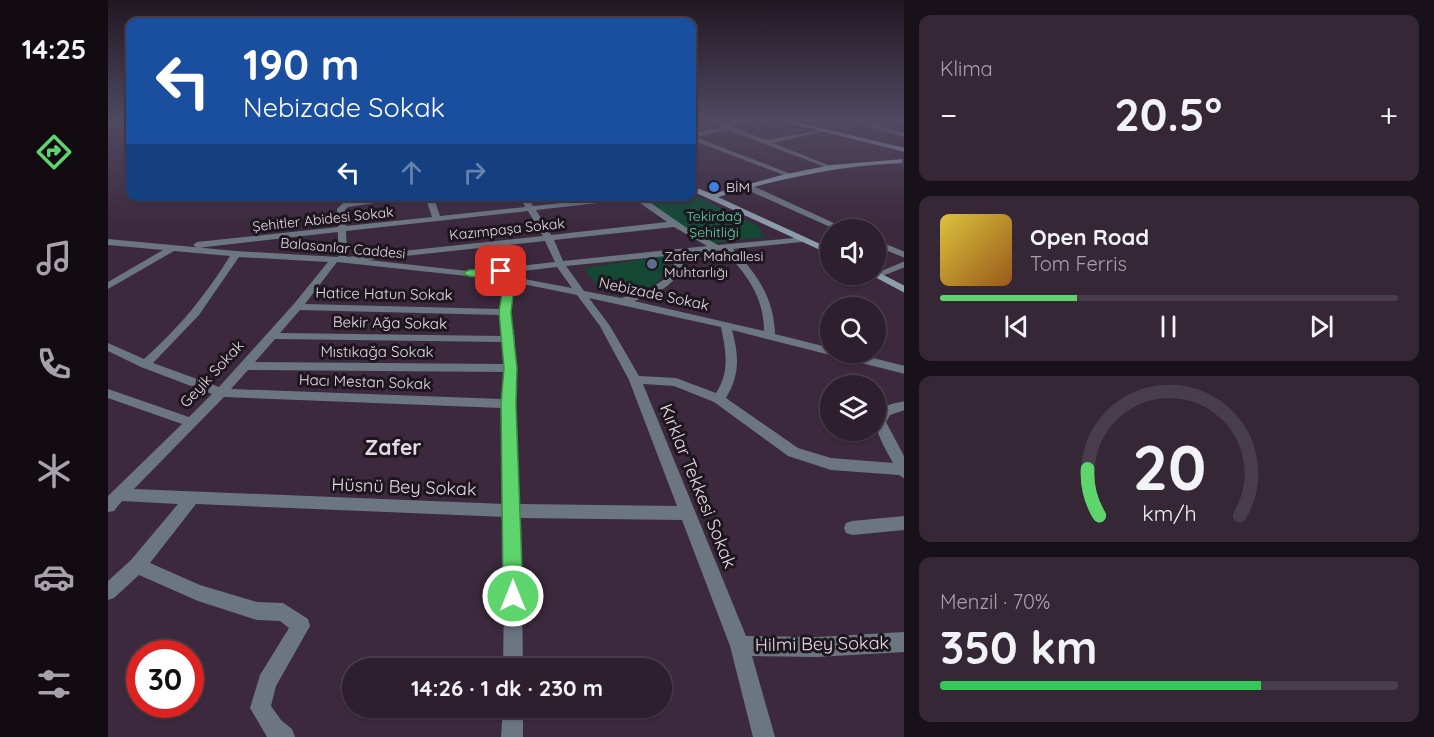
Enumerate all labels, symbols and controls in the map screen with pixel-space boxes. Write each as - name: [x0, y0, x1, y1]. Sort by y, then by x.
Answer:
- text: 14:25: [22, 32, 86, 66]
- text: 190 m: [243, 38, 359, 91]
- icon: left: [144, 42, 222, 120]
- text: Klima: [940, 56, 993, 81]
- text: 20.5°: [1114, 86, 1222, 142]
- text: Nebizade Sokak: [243, 90, 445, 124]
- text: −: [940, 94, 957, 135]
- text: +: [1379, 94, 1398, 135]
- icon: directions: [33, 131, 75, 173]
- icon: left: [332, 156, 365, 189]
- icon: ahead: [395, 156, 428, 189]
- icon: right: [458, 156, 491, 189]
- place label: BİM: [726, 178, 750, 196]
- marker: BİM: [707, 180, 721, 194]
- street label: Şehitler Abidesi Sokak: [252, 203, 394, 235]
- park label: Tekirdağ Şehitliği: [686, 207, 742, 241]
- street label: Kazımpaşa Sokak: [448, 214, 566, 244]
- map controls: [820, 219, 886, 441]
- button: sound: [820, 219, 886, 285]
- text: Open Road: [1030, 223, 1149, 251]
- street label: Balasanlar Caddesi: [280, 234, 406, 262]
- icon: music: [33, 237, 75, 279]
- pin: [475, 245, 526, 296]
- place label: Zafer Mahallesi Muhtarlığı: [664, 247, 763, 281]
- text: Tom Ferris: [1030, 251, 1127, 276]
- icon: arrive: [484, 254, 517, 287]
- marker: Zafer Mahallesi Muhtarlığı: [645, 257, 659, 271]
- street label: Nebizade Sokak: [597, 273, 711, 314]
- street label: Hatice Hatun Sokak: [315, 283, 453, 304]
- button: search: [820, 297, 886, 363]
- icon: previous: [1000, 310, 1033, 343]
- icon: pause: [1152, 310, 1185, 343]
- icon: next: [1305, 310, 1338, 343]
- street label: Bekir Ağa Sokak: [333, 312, 447, 333]
- street label: Geyik Sokak: [176, 336, 248, 411]
- street label: Mıstıkağa Sokak: [320, 342, 434, 361]
- icon: phone: [33, 343, 75, 385]
- street label: Hacı Mestan Sokak: [299, 370, 432, 393]
- button: layers: [820, 375, 886, 441]
- street label: Kırklar Tekkesi Sokak: [655, 400, 742, 571]
- text: 20: [1132, 428, 1206, 506]
- district label: Zafer: [365, 434, 421, 460]
- icon: climate: [33, 450, 75, 492]
- street label: Hüsnü Bey Sokak: [331, 472, 477, 501]
- text: km/h: [1142, 500, 1196, 526]
- icon: car: [33, 556, 75, 598]
- position arrow: [481, 564, 545, 628]
- text: Menzil · 70%: [940, 589, 1050, 614]
- text: 350 km: [940, 619, 1097, 675]
- street label: Hilmi Bey Sokak: [755, 631, 889, 656]
- speed limit sign: 30: [126, 640, 204, 718]
- icon: filters: [33, 663, 75, 705]
- text: 14:26 · 1 dk · 230 m: [411, 674, 603, 702]

